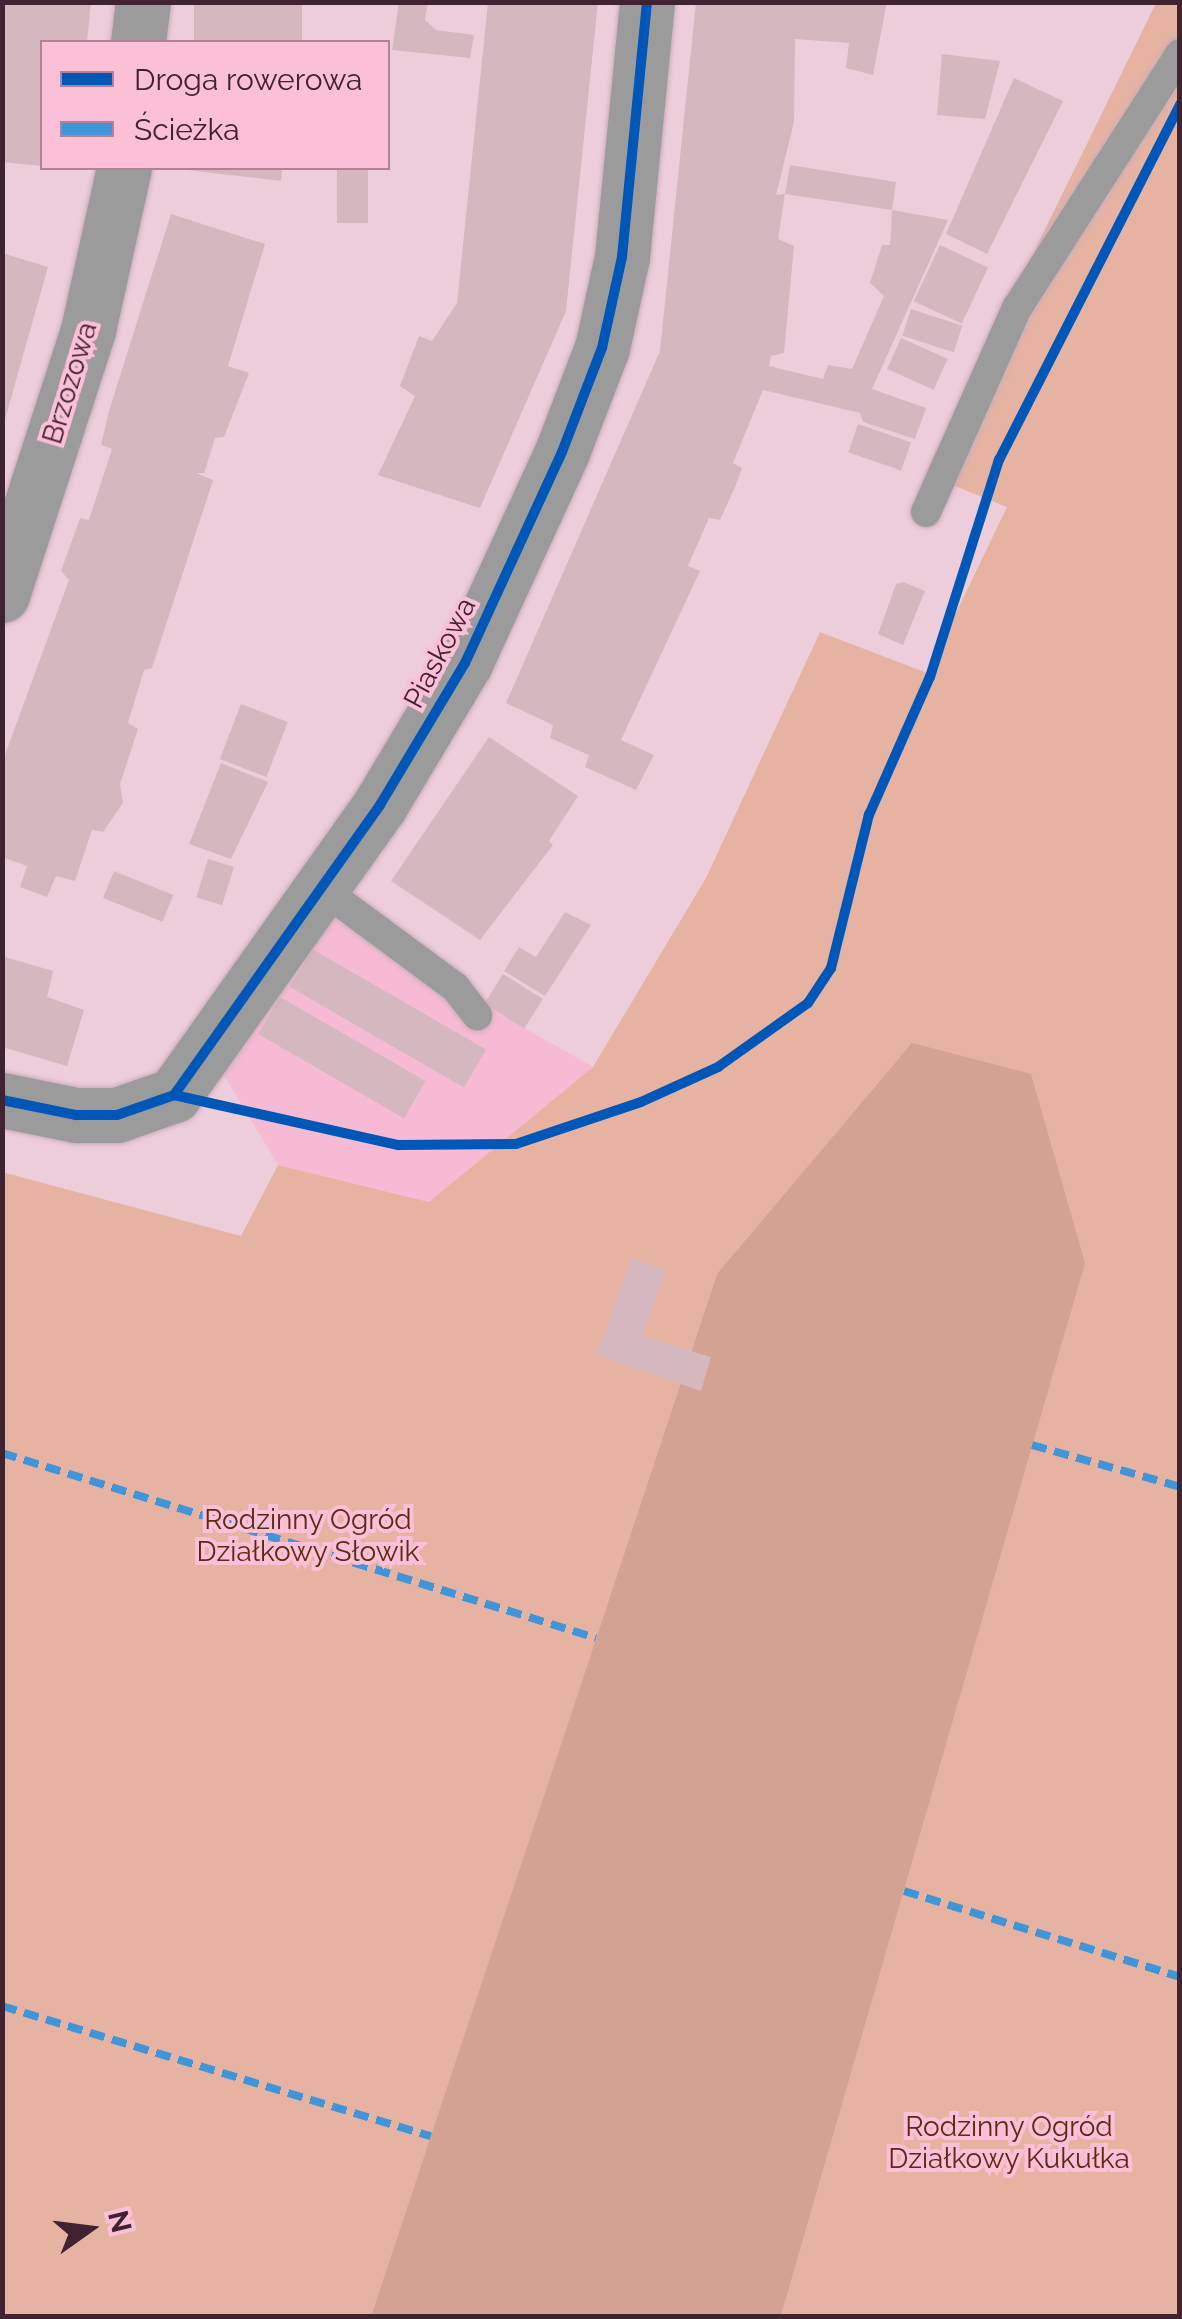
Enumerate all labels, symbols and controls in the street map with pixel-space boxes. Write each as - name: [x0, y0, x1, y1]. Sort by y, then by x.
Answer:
- legend: [40, 40, 390, 170]
- text: Droga rowerowa: [134, 62, 362, 97]
- text: Ścieżka: [134, 112, 240, 147]
- street label: Brzozowa: [36, 318, 104, 448]
- street label: Piaskowa: [397, 592, 483, 714]
- park label: Rodzinny Ogród Działkowy Słowik: [196, 1503, 420, 1569]
- park label: Rodzinny Ogród Działkowy Kukułka: [888, 2110, 1130, 2176]
- north arrow: [40, 2179, 140, 2279]
- text: N: [101, 2207, 138, 2236]

